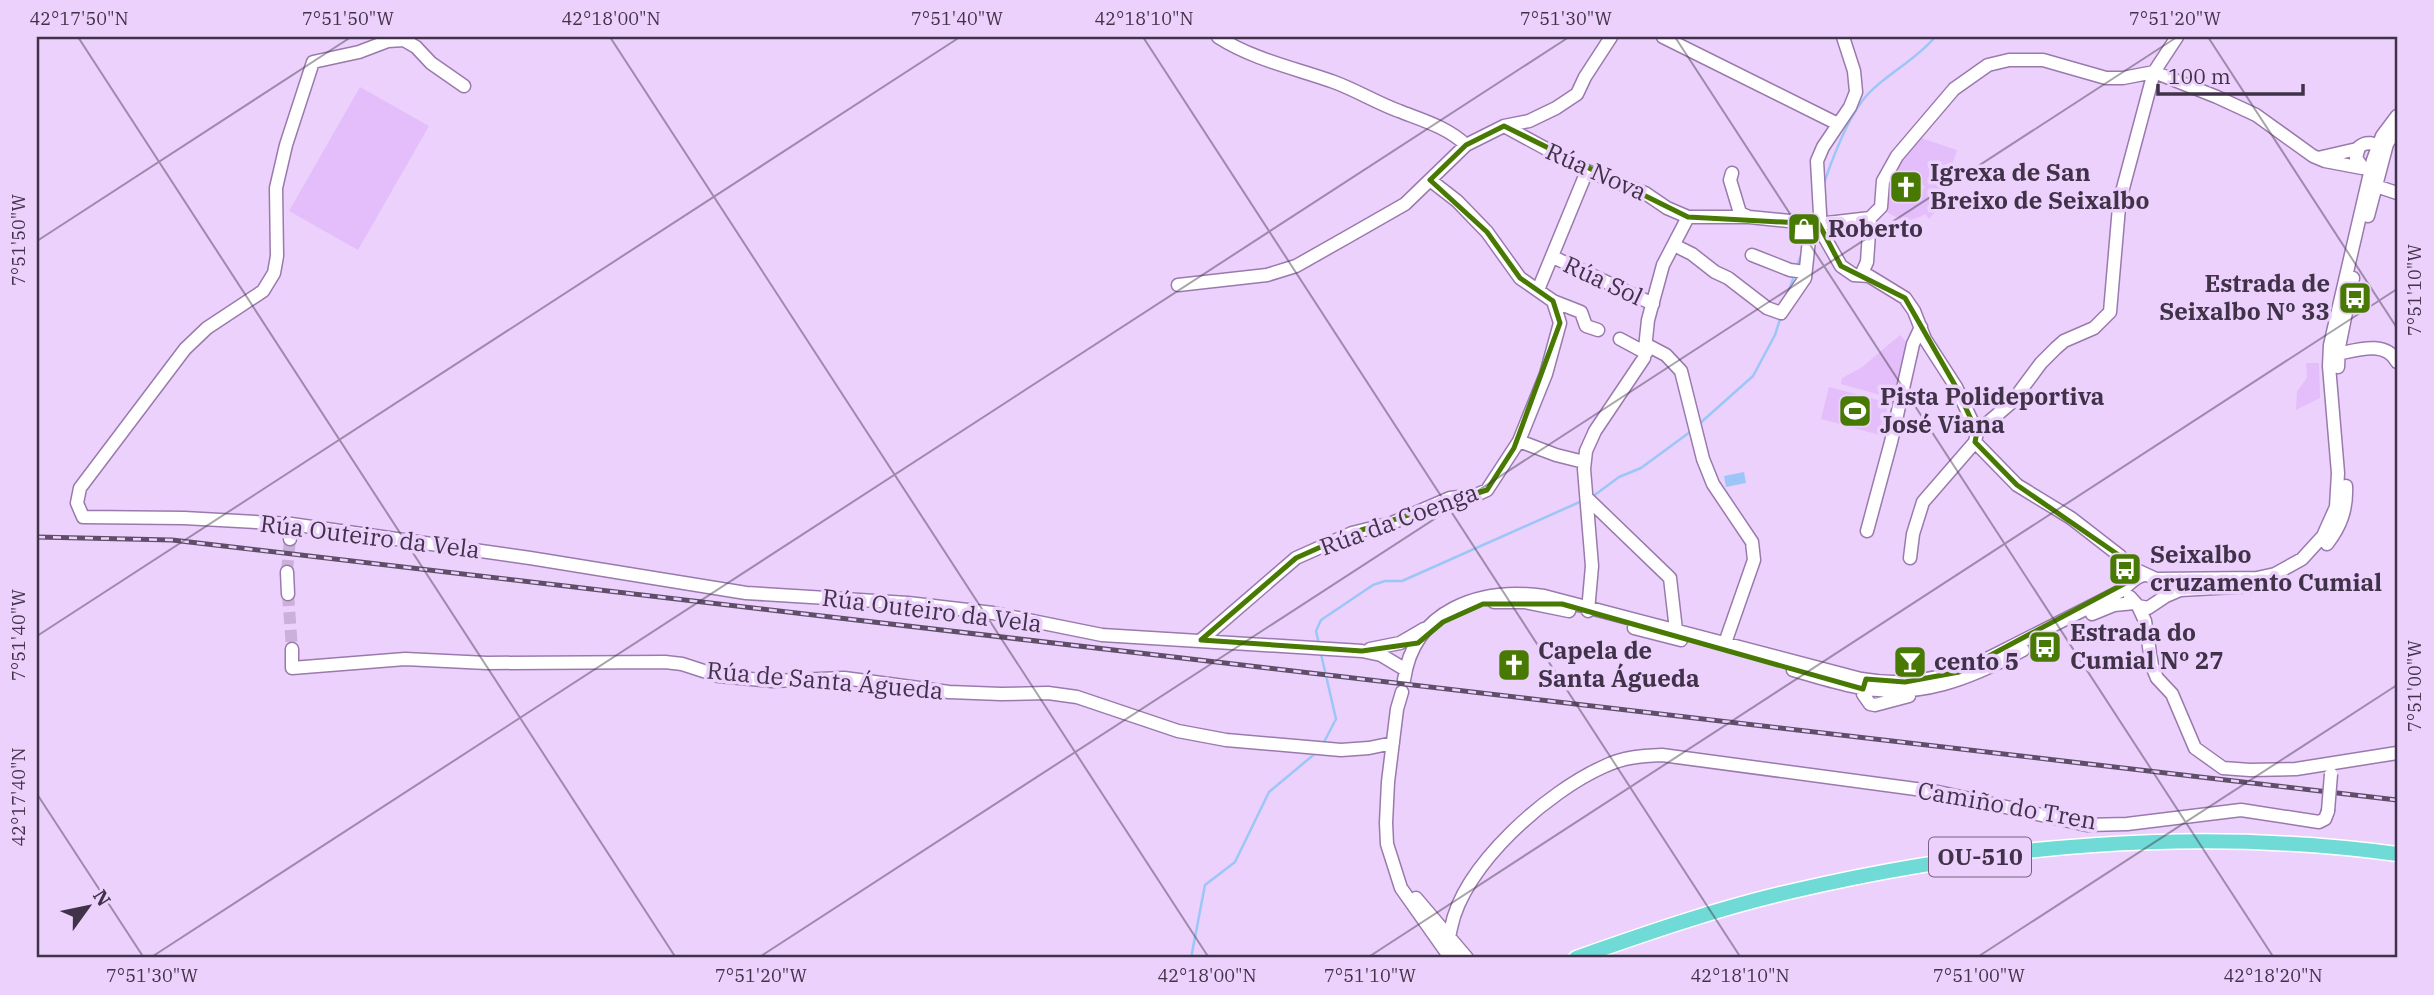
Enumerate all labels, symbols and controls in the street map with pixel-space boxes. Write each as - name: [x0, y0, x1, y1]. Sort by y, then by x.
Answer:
- text: 42°17'50"N: [30, 7, 129, 30]
- text: 7°51'50"W: [302, 7, 395, 30]
- text: 42°18'00"N: [562, 7, 661, 30]
- text: 7°51'40"W: [911, 7, 1004, 30]
- text: 42°18'10"N: [1095, 7, 1194, 30]
- text: 7°51'30"W: [1520, 7, 1613, 30]
- text: 7°51'20"W: [2129, 7, 2222, 30]
- scale bar: [2158, 52, 2303, 96]
- text: 100 m: [2168, 62, 2231, 90]
- street label: Rúa Nova: [1541, 135, 1652, 207]
- place label: Igrexa de San Breixo de Seixalbo: [1930, 156, 2149, 216]
- church icon: Igrexa de San Breixo de Seixalbo: [1887, 168, 1925, 206]
- text: 7°51'50"W: [7, 193, 30, 286]
- shop icon: Roberto: [1785, 210, 1823, 248]
- place label: Roberto: [1828, 212, 1923, 244]
- text: 7°51'10"W: [2403, 243, 2426, 336]
- street label: Rúa Sol: [1558, 248, 1648, 312]
- place label: Estrada de Seixalbo Nº 33: [2159, 267, 2330, 327]
- bus stop icon: Estrada de Seixalbo Nº 33: [2336, 279, 2374, 317]
- place label: Pista Polideportiva José Viana: [1880, 380, 2105, 440]
- sports icon: Pista Polideportiva José Viana: [1836, 392, 1874, 430]
- street label: Rúa da Coenga: [1315, 476, 1482, 563]
- street label: Rúa Outeiro da Vela: [258, 507, 482, 565]
- place label: Seixalbo cruzamento Cumial: [2150, 538, 2382, 598]
- bus stop icon: Seixalbo cruzamento Cumial: [2106, 550, 2144, 588]
- street label: Rúa Outeiro da Vela: [820, 581, 1044, 639]
- text: 7°51'40"W: [7, 588, 30, 681]
- place label: Estrada do Cumial Nº 27: [2070, 616, 2224, 676]
- bus stop icon: Estrada do Cumial Nº 27: [2026, 628, 2064, 666]
- place label: Capela de Santa Águeda: [1538, 634, 1700, 694]
- text: 7°51'00"W: [2403, 639, 2426, 732]
- bar icon: cento 5: [1891, 643, 1929, 681]
- place label: cento 5: [1934, 645, 2019, 677]
- church icon: Capela de Santa Águeda: [1495, 646, 1533, 684]
- street label: Rúa de Santa Águeda: [705, 654, 945, 706]
- text: 42°17'40"N: [7, 748, 30, 847]
- street label: Camiño do Tren: [1915, 774, 2099, 836]
- road number: OU-510: [1929, 838, 2031, 876]
- north arrow: [52, 872, 122, 942]
- text: N: [88, 885, 116, 911]
- text: 7°51'30"W: [106, 964, 199, 987]
- text: 7°51'20"W: [715, 964, 808, 987]
- text: 42°18'00"N: [1158, 964, 1257, 987]
- text: 7°51'10"W: [1324, 964, 1417, 987]
- text: 42°18'10"N: [1691, 964, 1790, 987]
- text: 7°51'00"W: [1933, 964, 2026, 987]
- text: 42°18'20"N: [2224, 964, 2323, 987]

